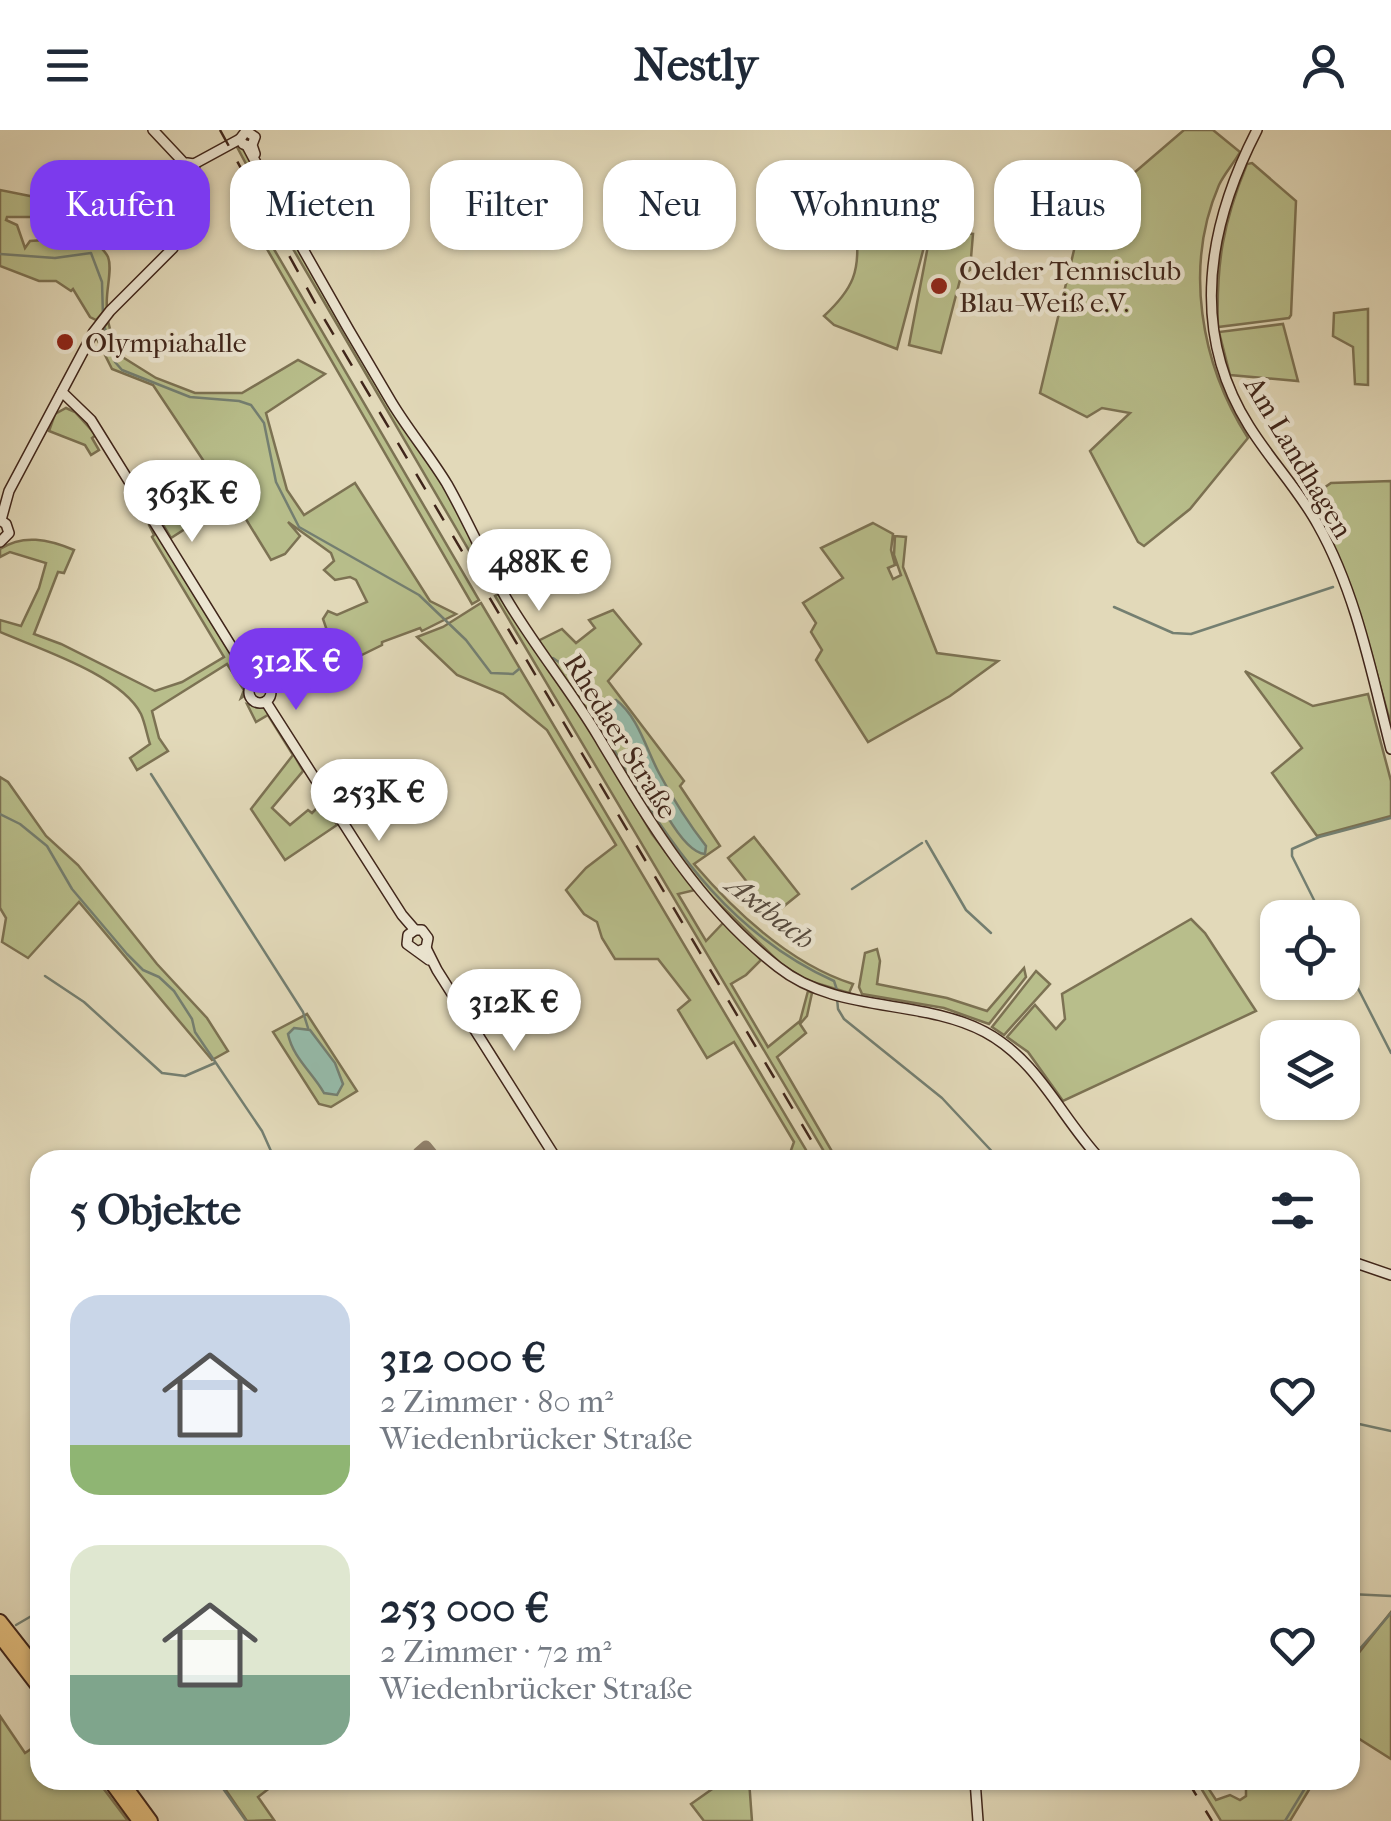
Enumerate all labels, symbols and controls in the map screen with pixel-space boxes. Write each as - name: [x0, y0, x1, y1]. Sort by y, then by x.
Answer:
- icon: menu: [40, 38, 95, 93]
- icon: person: [1296, 38, 1351, 93]
- text: Nestly: [634, 39, 757, 92]
- chip: Kaufen: [30, 160, 210, 250]
- chip: Mieten: [230, 160, 410, 250]
- chip: Filter: [430, 160, 583, 250]
- chip: Neu: [603, 160, 736, 250]
- chip: Wohnung: [756, 160, 974, 250]
- chip: Haus: [994, 160, 1141, 250]
- place label: Oelder Tennisclub Blau-Weiß e.V.: [959, 254, 1181, 319]
- marker: Oelder Tennisclub Blau-Weiß e.V.: [928, 275, 950, 297]
- place label: Olympiahalle: [85, 326, 247, 359]
- marker: Olympiahalle: [54, 331, 76, 353]
- street label: Am Landhagen: [1237, 370, 1360, 544]
- pin: 363K €: [111, 460, 273, 545]
- text: 363K €: [146, 474, 238, 511]
- pin: 488K €: [458, 529, 620, 614]
- text: 488K €: [489, 543, 589, 580]
- pin: 312K €: [215, 628, 377, 713]
- text: 312K €: [251, 642, 341, 679]
- street label: Rhedaer Straße: [557, 648, 685, 825]
- pin: 253K €: [298, 759, 460, 844]
- text: 253K €: [333, 773, 425, 810]
- water label: Axtbach: [717, 865, 821, 957]
- map controls: [1260, 900, 1360, 1120]
- button: locate: [1260, 900, 1360, 1000]
- pin: 312K €: [433, 969, 595, 1054]
- text: 312K €: [469, 983, 559, 1020]
- button: layers: [1260, 1020, 1360, 1120]
- icon: filters: [1265, 1183, 1320, 1238]
- text: 5 Objekte: [70, 1186, 241, 1235]
- text: 312 000 €: [380, 1334, 546, 1383]
- icon: home: [150, 1335, 270, 1455]
- icon: heart: [1265, 1368, 1320, 1423]
- text: 2 Zimmer · 80 m²: [380, 1383, 613, 1420]
- text: Wiedenbrücker Straße: [380, 1420, 692, 1457]
- text: 253 000 €: [380, 1584, 549, 1633]
- icon: home: [150, 1585, 270, 1705]
- icon: heart: [1265, 1618, 1320, 1673]
- text: 2 Zimmer · 72 m²: [380, 1633, 611, 1670]
- text: Wiedenbrücker Straße: [380, 1670, 692, 1707]

